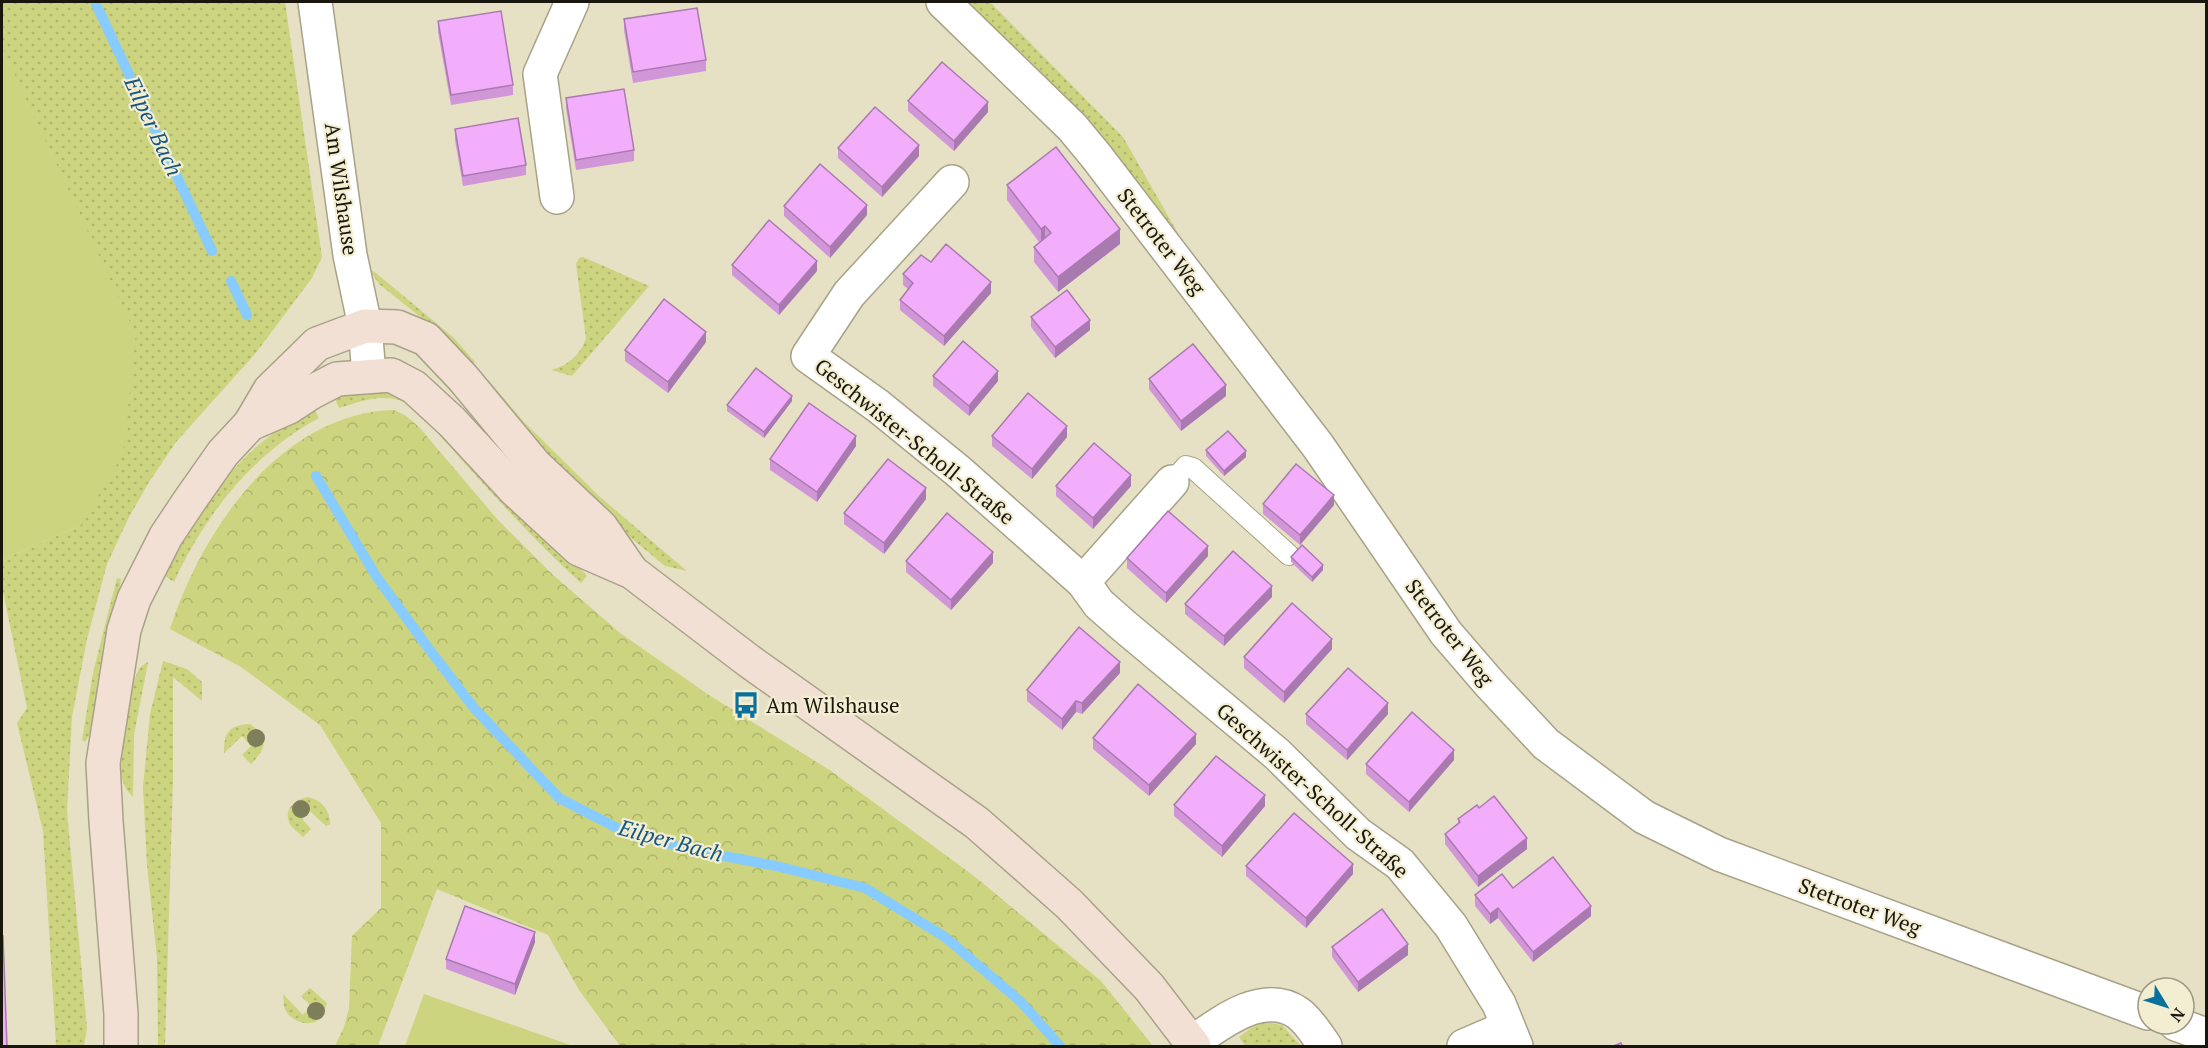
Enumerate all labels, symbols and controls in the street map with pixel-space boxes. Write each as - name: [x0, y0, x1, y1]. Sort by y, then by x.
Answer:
- water label: Eilper Bach: [118, 70, 190, 181]
- street label: Am Wilshause: [319, 121, 365, 257]
- street label: Stetroter Weg: [1111, 182, 1213, 301]
- street label: Geschwister-Scholl-Straße: [809, 352, 1021, 530]
- street label: Stetroter Weg: [1399, 573, 1501, 692]
- bus stop icon: Am Wilshause: [731, 690, 761, 720]
- place label: Am Wilshause: [766, 691, 900, 719]
- street label: Geschwister-Scholl-Straße: [1211, 696, 1415, 884]
- water label: Eilper Bach: [615, 812, 726, 868]
- street label: Stetroter Weg: [1795, 871, 1926, 941]
- north arrow: [2136, 976, 2196, 1036]
- text: N: [2165, 1004, 2190, 1027]

